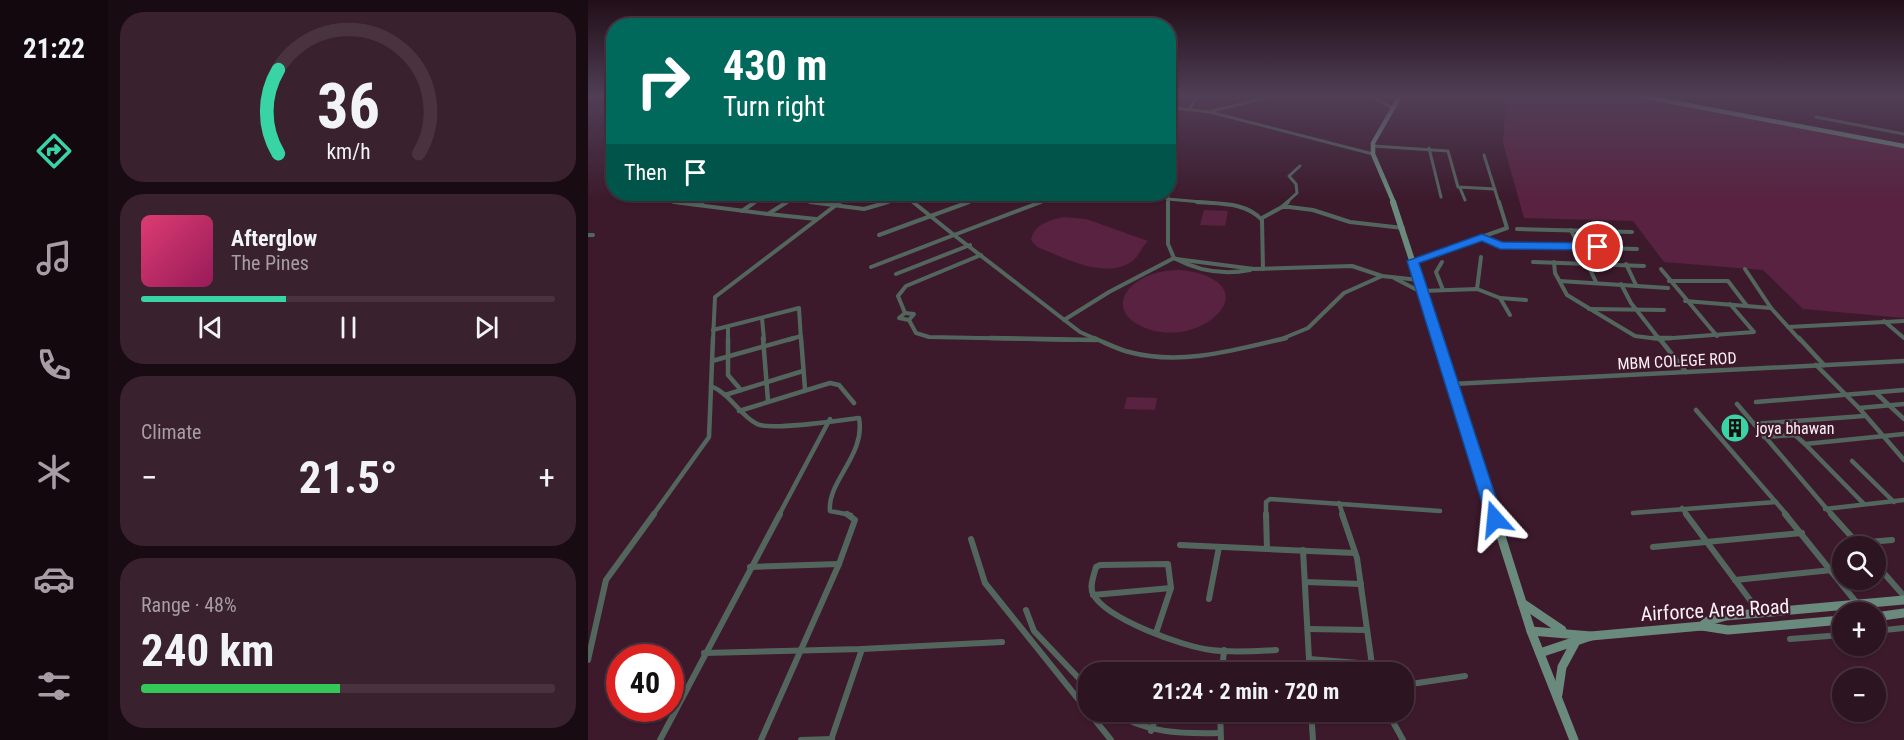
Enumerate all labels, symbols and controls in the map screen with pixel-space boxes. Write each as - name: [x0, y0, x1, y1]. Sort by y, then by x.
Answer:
- text: 21:22: [23, 33, 85, 65]
- text: 430 m: [723, 41, 828, 90]
- icon: right: [624, 42, 702, 120]
- text: 36: [316, 70, 380, 143]
- text: Turn right: [723, 91, 825, 123]
- icon: directions: [33, 130, 75, 172]
- text: km/h: [326, 139, 370, 164]
- icon: arrive: [679, 156, 712, 189]
- text: Then: [624, 160, 667, 185]
- pin: [1572, 221, 1623, 272]
- text: Afterglow: [231, 226, 317, 251]
- icon: arrive: [1581, 230, 1614, 263]
- icon: music: [33, 237, 75, 279]
- text: The Pines: [231, 251, 309, 275]
- icon: previous: [194, 311, 227, 344]
- icon: pause: [332, 311, 365, 344]
- icon: next: [470, 311, 503, 344]
- icon: phone: [33, 344, 75, 386]
- street label: MBM COLEGE ROD: [1617, 348, 1737, 374]
- building icon: joya bhawan: [1719, 412, 1751, 444]
- place label: joya bhawan: [1755, 419, 1834, 438]
- text: Climate: [141, 420, 201, 444]
- icon: climate: [33, 451, 75, 493]
- text: 21.5°: [299, 451, 397, 504]
- text: −: [141, 458, 158, 497]
- text: +: [539, 458, 555, 497]
- position arrow: [1463, 487, 1527, 551]
- map controls: [1832, 536, 1886, 722]
- button: search: [1832, 536, 1886, 590]
- icon: car: [33, 558, 75, 600]
- text: Range · 48%: [141, 593, 237, 617]
- street label: Airforce Area Road: [1640, 594, 1790, 626]
- button: +: [1832, 602, 1886, 656]
- text: 240 km: [141, 624, 274, 677]
- speed limit sign: 40: [606, 644, 684, 722]
- icon: filters: [33, 665, 75, 707]
- button: −: [1832, 668, 1886, 722]
- text: 21:24 · 2 min · 720 m: [1153, 679, 1339, 704]

